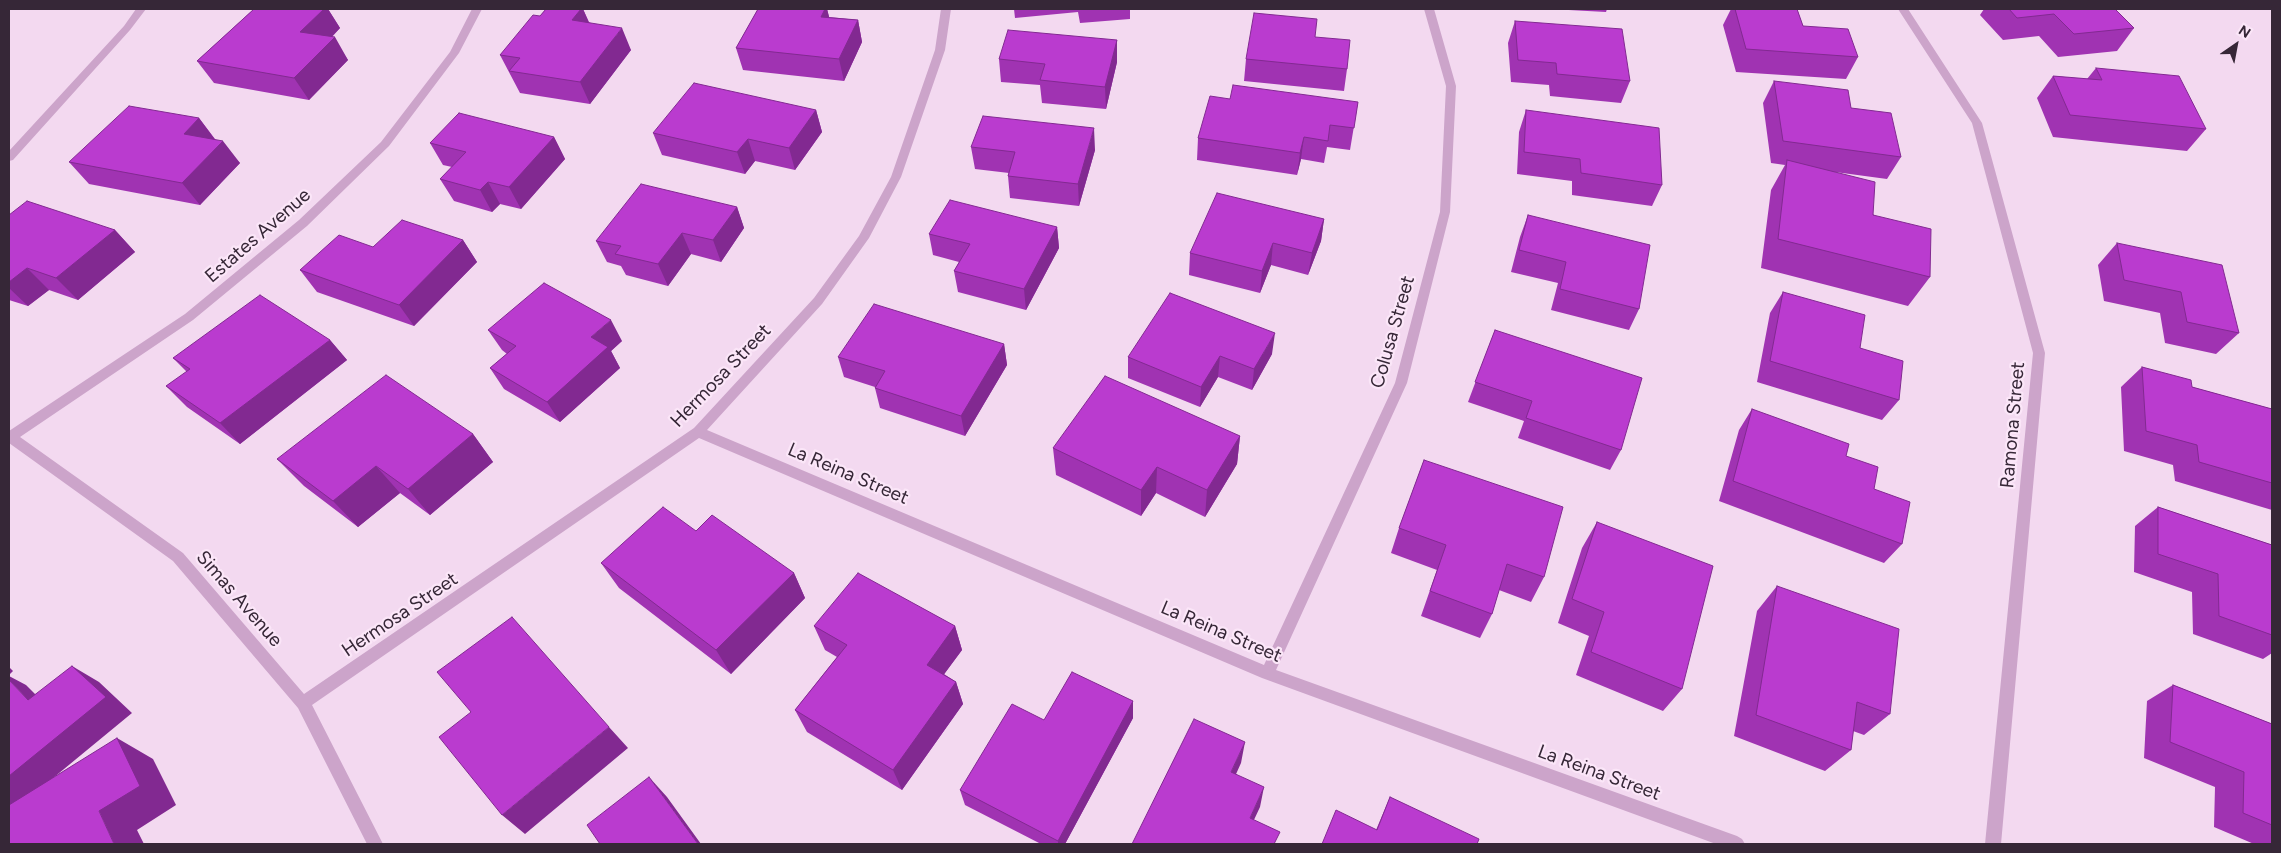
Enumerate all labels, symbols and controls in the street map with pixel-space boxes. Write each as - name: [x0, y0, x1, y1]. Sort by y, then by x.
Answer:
- north arrow: [2211, 20, 2261, 70]
- text: N: [2235, 22, 2254, 42]
- street label: Estates Avenue: [201, 184, 315, 288]
- street label: Colusa Street: [1366, 273, 1420, 391]
- street label: Hermosa Street: [666, 320, 776, 432]
- street label: Ramona Street: [1996, 361, 2030, 489]
- street label: La Reina Street: [784, 438, 912, 510]
- street label: Simas Avenue: [191, 546, 287, 652]
- street label: Hermosa Street: [338, 568, 462, 662]
- street label: La Reina Street: [1157, 596, 1285, 668]
- street label: La Reina Street: [1534, 740, 1664, 806]

